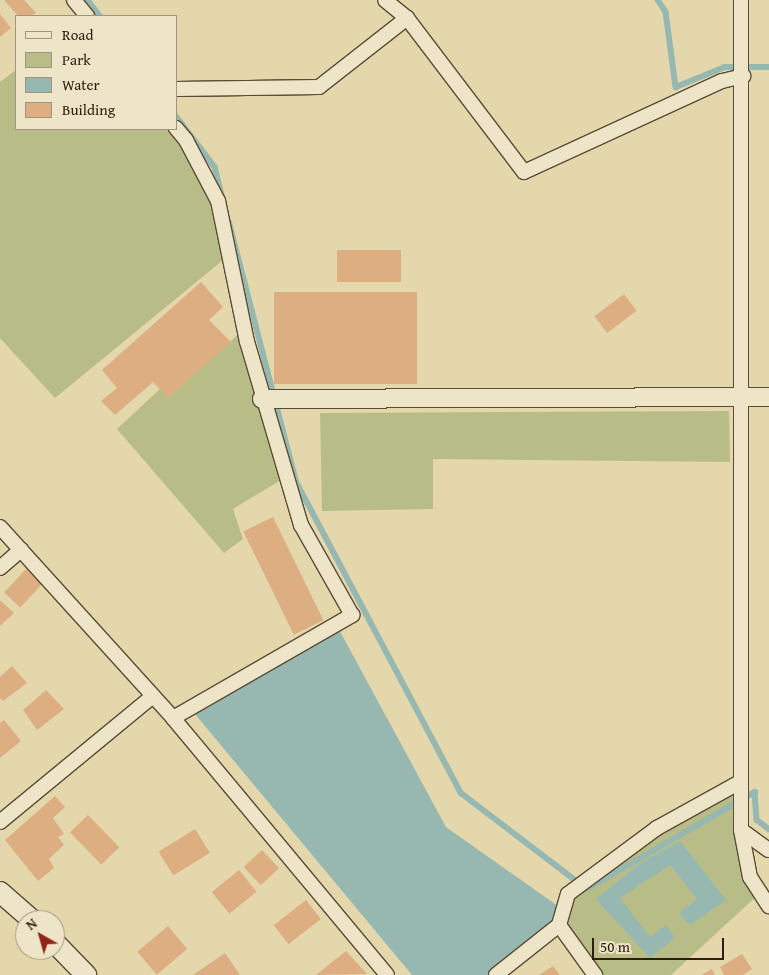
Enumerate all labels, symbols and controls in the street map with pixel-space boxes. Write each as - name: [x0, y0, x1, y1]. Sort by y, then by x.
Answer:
- legend: [15, 15, 178, 130]
- text: Road: [62, 24, 93, 45]
- text: Park: [62, 49, 91, 70]
- text: Water: [62, 74, 100, 95]
- text: Building: [62, 99, 115, 120]
- north arrow: [15, 910, 65, 960]
- text: N: [22, 913, 41, 935]
- scale bar: [594, 928, 726, 960]
- text: 50 m: [600, 936, 630, 957]

